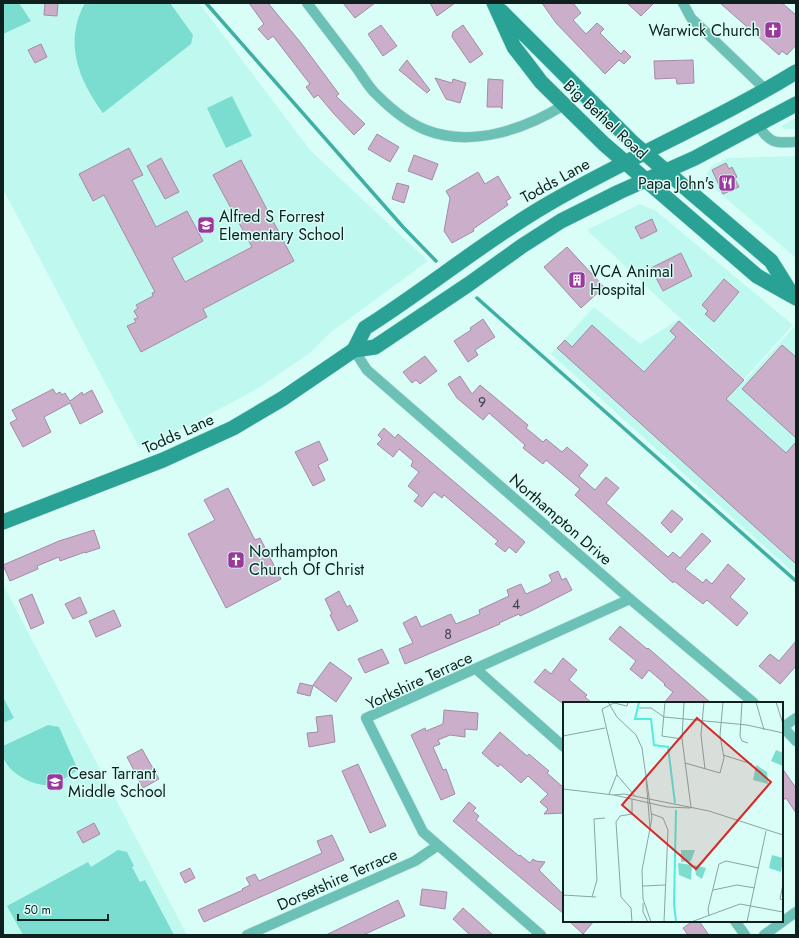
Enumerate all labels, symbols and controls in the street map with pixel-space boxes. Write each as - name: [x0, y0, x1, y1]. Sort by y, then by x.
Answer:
- place label: Warwick Church: [649, 19, 760, 42]
- church icon: Warwick Church: [763, 20, 783, 40]
- street label: Big Bethel Road: [558, 74, 653, 164]
- street label: Todds Lane: [517, 152, 594, 209]
- place label: Papa John's: [638, 172, 714, 195]
- restaurant icon: Papa John's: [717, 173, 737, 193]
- place label: Alfred S Forrest Elementary School: [219, 205, 344, 246]
- school or university icon: Alfred S Forrest Elementary School: [196, 215, 216, 235]
- place label: VCA Animal Hospital: [590, 260, 673, 301]
- building icon: VCA Animal Hospital: [567, 270, 587, 290]
- house number: 9: [478, 392, 486, 412]
- street label: Todds Lane: [139, 408, 217, 459]
- street label: Northampton Drive: [504, 468, 617, 571]
- place label: Northampton Church Of Christ: [249, 540, 364, 581]
- church icon: Northampton Church Of Christ: [226, 550, 246, 570]
- house number: 4: [512, 594, 520, 614]
- house number: 8: [444, 624, 452, 644]
- street label: Yorkshire Terrace: [362, 646, 476, 715]
- inset map: [563, 702, 783, 922]
- place label: Cesar Tarrant Middle School: [68, 762, 166, 803]
- school or university icon: Cesar Tarrant Middle School: [45, 772, 65, 792]
- street label: Dorsetshire Terrace: [273, 843, 401, 916]
- scale bar: [18, 896, 108, 922]
- text: 50 m: [24, 901, 51, 919]

